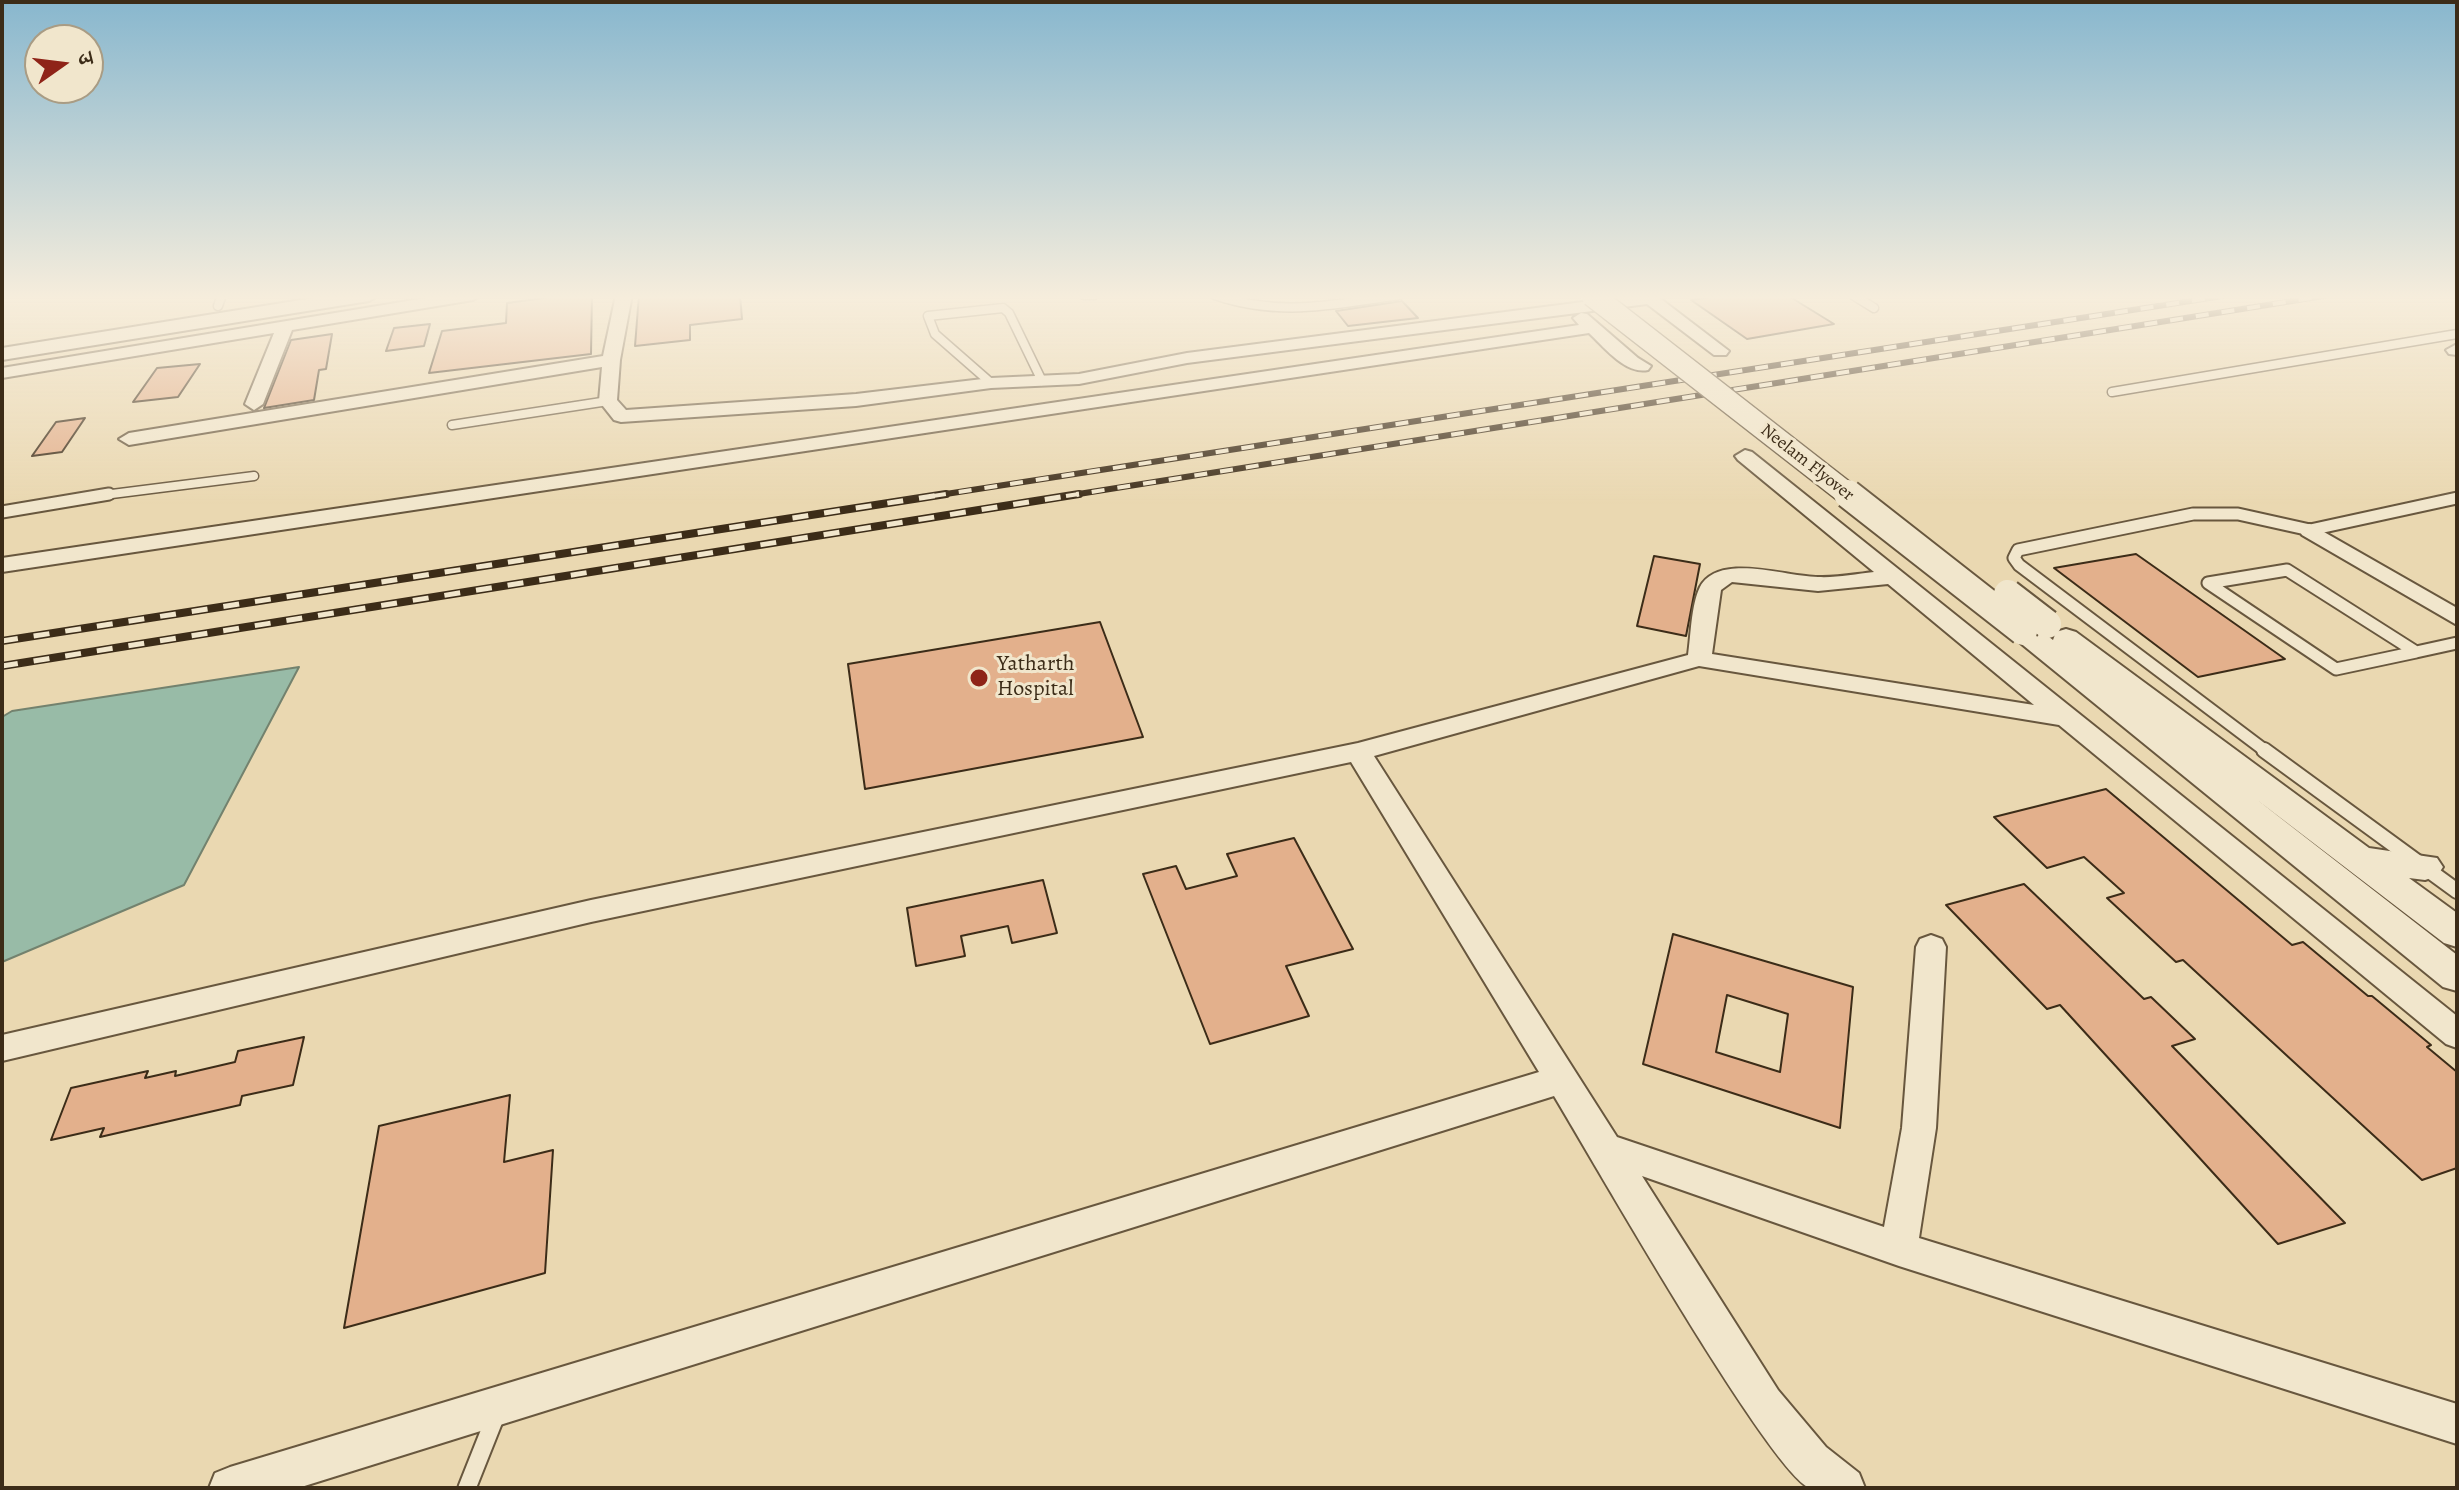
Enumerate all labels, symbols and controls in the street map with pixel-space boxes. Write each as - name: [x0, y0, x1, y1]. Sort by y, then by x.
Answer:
- north arrow: [24, 24, 104, 104]
- text: उ: [69, 50, 101, 68]
- street label: Neelam Flyover: [1756, 420, 1858, 506]
- place label: Yatharth Hospital: [997, 652, 1074, 704]
- marker: Yatharth Hospital: [968, 667, 990, 689]

